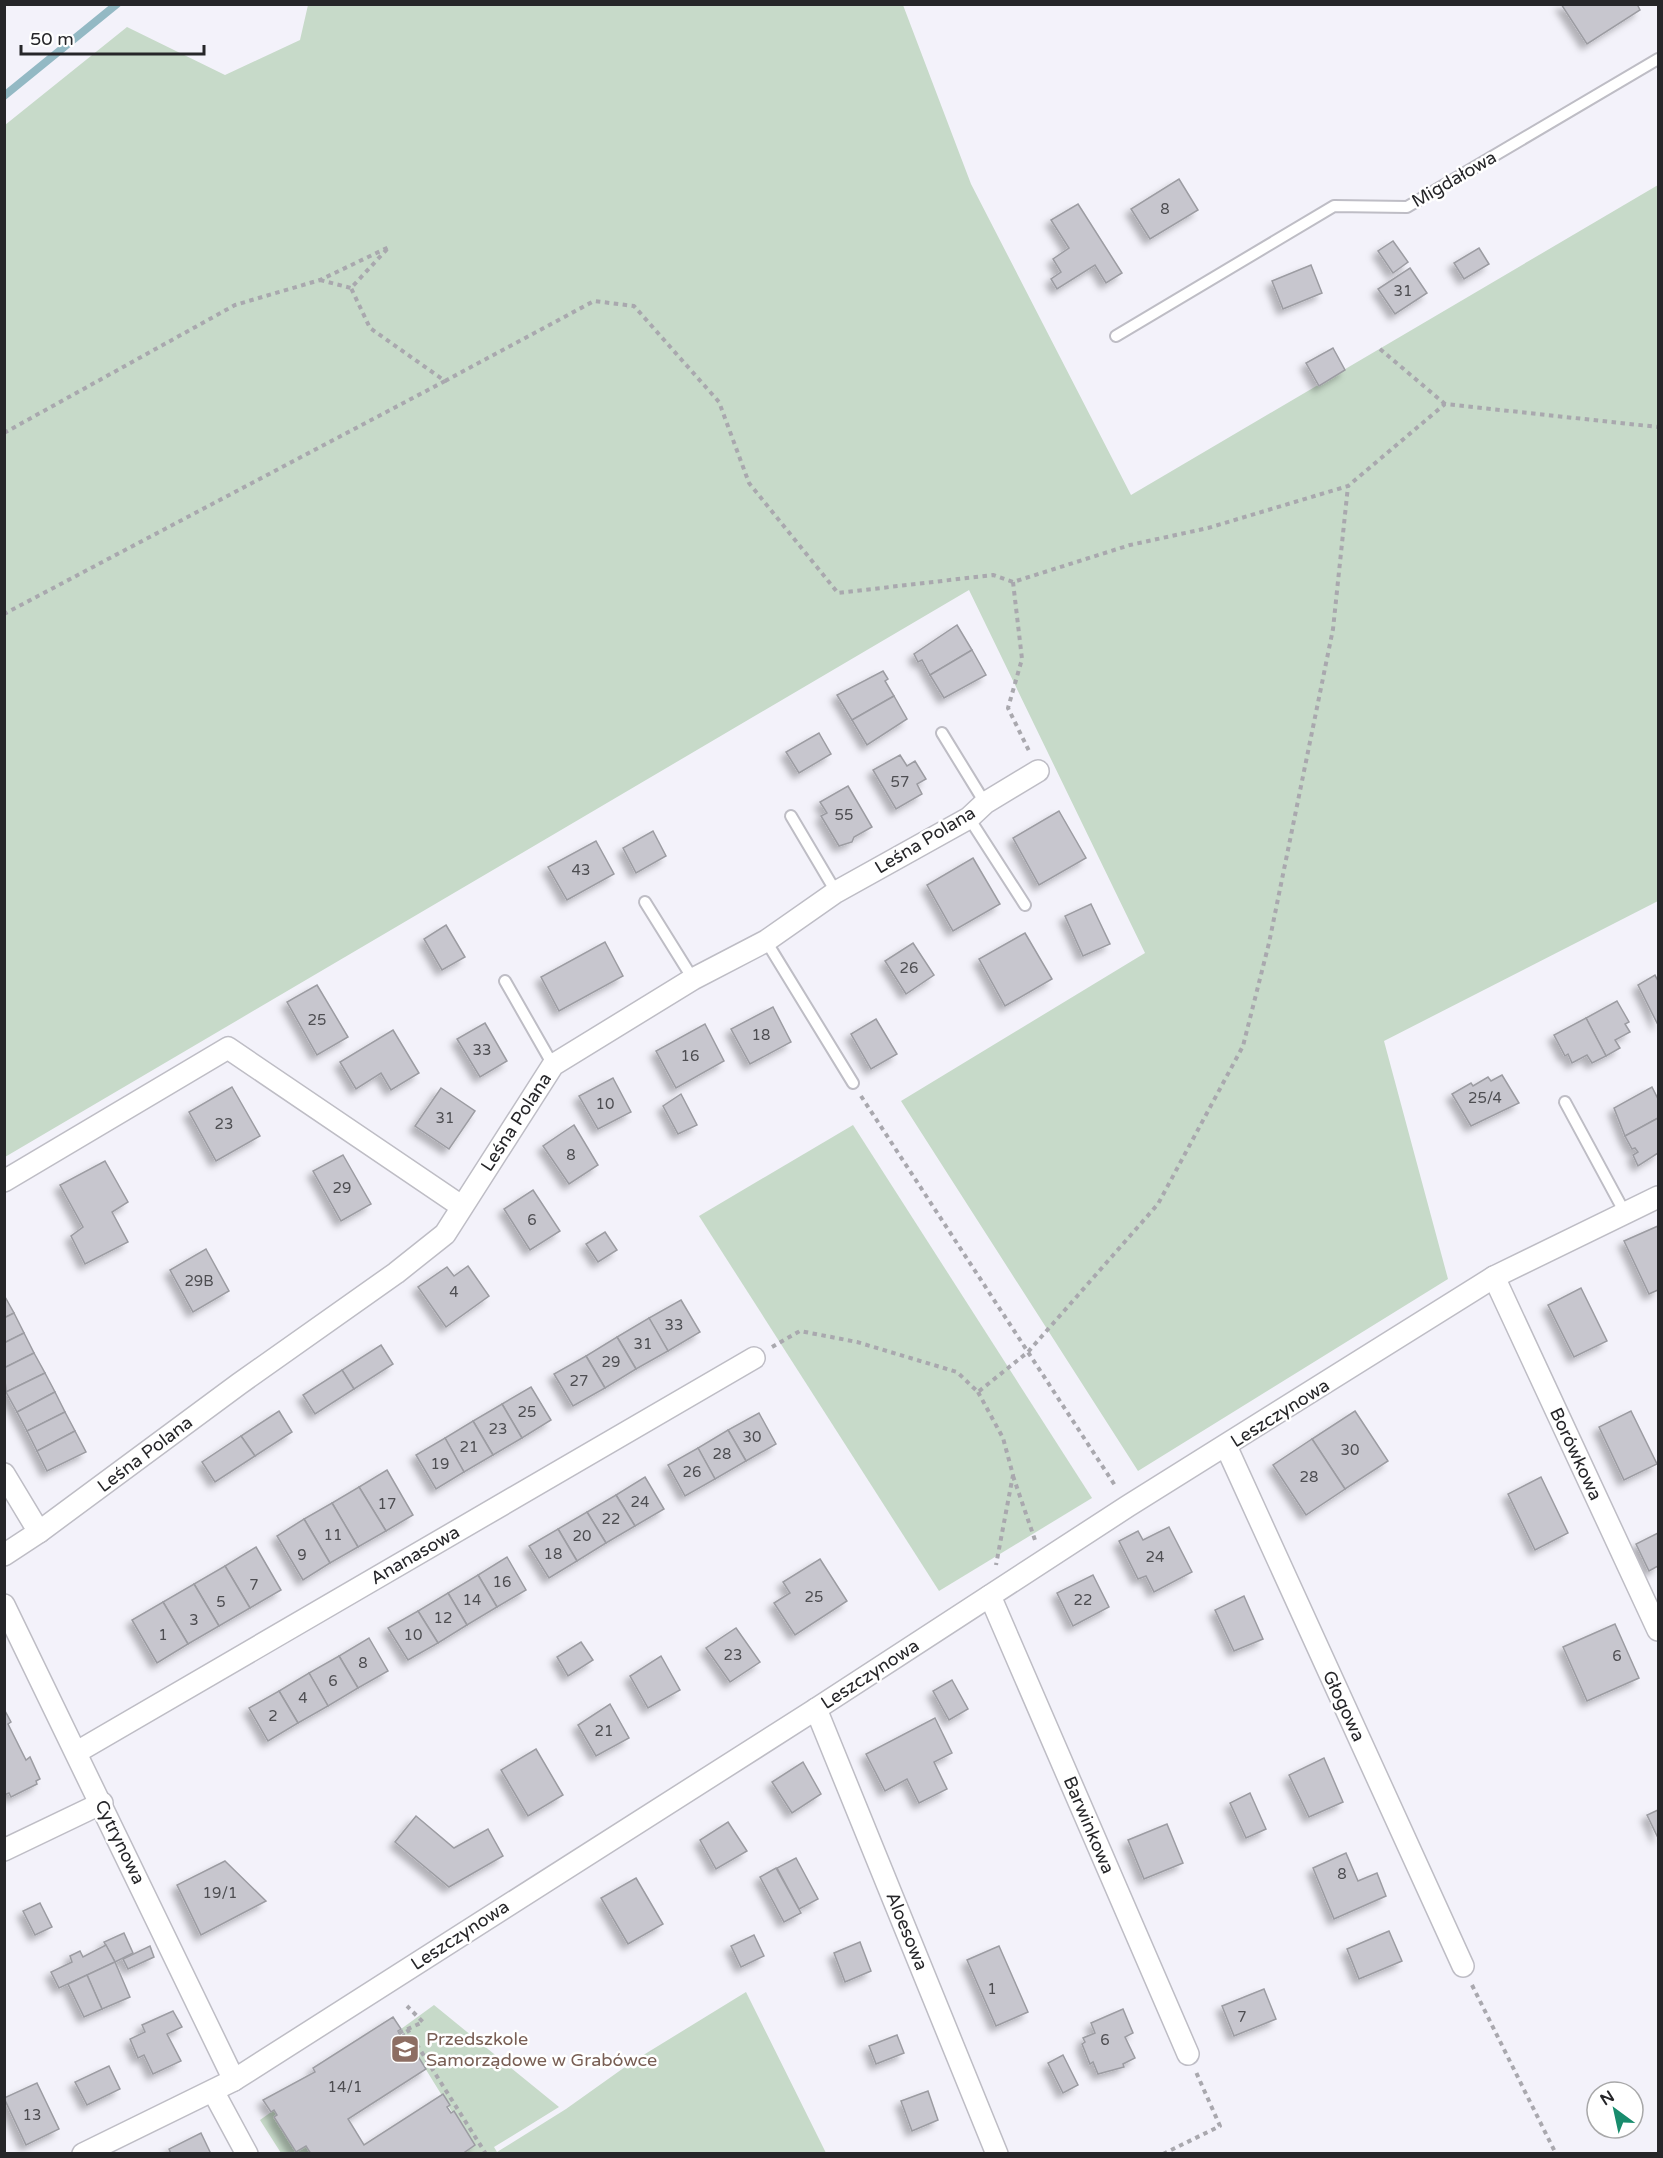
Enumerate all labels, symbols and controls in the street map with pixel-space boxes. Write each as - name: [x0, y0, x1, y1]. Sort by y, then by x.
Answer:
- scale bar: [21, 18, 204, 56]
- text: 50 m: [30, 28, 74, 50]
- street label: Migdałowa: [1408, 146, 1500, 212]
- house number: 8: [1160, 200, 1170, 218]
- house number: 31: [1394, 282, 1412, 300]
- house number: 57: [891, 773, 909, 791]
- street label: Leśna Polana: [871, 801, 979, 879]
- house number: 55: [835, 806, 853, 824]
- house number: 43: [572, 861, 590, 879]
- house number: 26: [900, 959, 918, 977]
- house number: 25: [308, 1011, 326, 1029]
- house number: 18: [752, 1026, 770, 1044]
- house number: 33: [473, 1041, 491, 1059]
- house number: 16: [681, 1047, 699, 1065]
- street label: Leśna Polana: [476, 1068, 556, 1176]
- house number: 25/4: [1468, 1089, 1502, 1107]
- house number: 10: [596, 1095, 614, 1113]
- house number: 31: [436, 1109, 454, 1127]
- house number: 23: [215, 1115, 233, 1133]
- house number: 8: [566, 1146, 576, 1164]
- house number: 29: [333, 1179, 351, 1197]
- house number: 6: [527, 1211, 537, 1229]
- house number: 29B: [184, 1272, 214, 1290]
- house number: 4: [449, 1283, 459, 1301]
- house number: 33: [665, 1316, 683, 1334]
- house number: 31: [634, 1335, 652, 1353]
- house number: 29: [602, 1353, 620, 1371]
- house number: 27: [570, 1372, 588, 1390]
- street label: Leszczynowa: [1226, 1374, 1334, 1452]
- house number: 25: [518, 1403, 536, 1421]
- street label: Borówkowa: [1545, 1404, 1607, 1504]
- street label: Leśna Polana: [93, 1411, 197, 1497]
- house number: 23: [489, 1420, 507, 1438]
- house number: 30: [743, 1428, 761, 1446]
- house number: 21: [460, 1438, 478, 1456]
- house number: 30: [1341, 1441, 1359, 1459]
- house number: 28: [713, 1445, 731, 1463]
- house number: 19: [431, 1455, 449, 1473]
- house number: 26: [683, 1463, 701, 1481]
- house number: 28: [1300, 1468, 1318, 1486]
- house number: 24: [631, 1493, 649, 1511]
- house number: 17: [378, 1495, 396, 1513]
- house number: 22: [602, 1510, 620, 1528]
- street label: Ananasowa: [367, 1521, 463, 1589]
- house number: 11: [324, 1526, 342, 1544]
- house number: 20: [573, 1527, 591, 1545]
- house number: 18: [544, 1545, 562, 1563]
- house number: 9: [297, 1546, 307, 1564]
- house number: 24: [1146, 1548, 1164, 1566]
- house number: 16: [493, 1573, 511, 1591]
- house number: 7: [249, 1576, 259, 1594]
- house number: 25: [805, 1588, 823, 1606]
- house number: 14: [463, 1591, 481, 1609]
- house number: 22: [1074, 1591, 1092, 1609]
- house number: 5: [216, 1593, 226, 1611]
- house number: 12: [434, 1609, 452, 1627]
- house number: 3: [189, 1611, 199, 1629]
- house number: 1: [158, 1626, 168, 1644]
- house number: 10: [404, 1626, 422, 1644]
- street label: Leszczynowa: [817, 1634, 923, 1714]
- house number: 23: [724, 1646, 742, 1664]
- house number: 6: [1612, 1647, 1622, 1665]
- house number: 8: [358, 1654, 368, 1672]
- street label: Głogowa: [1318, 1667, 1370, 1745]
- house number: 6: [328, 1672, 338, 1690]
- house number: 4: [298, 1689, 308, 1707]
- house number: 2: [268, 1707, 278, 1725]
- house number: 21: [595, 1722, 613, 1740]
- street label: Barwinkowa: [1059, 1773, 1119, 1877]
- street label: Cytrynowa: [90, 1796, 150, 1888]
- house number: 8: [1337, 1865, 1347, 1883]
- house number: 19/1: [203, 1884, 237, 1902]
- street label: Aloesowa: [881, 1889, 933, 1973]
- street label: Leszczynowa: [407, 1895, 513, 1975]
- house number: 1: [987, 1980, 997, 1998]
- house number: 7: [1237, 2008, 1247, 2026]
- place label: Przedszkole Samorządowe w Grabówce: [426, 2028, 657, 2071]
- house number: 6: [1100, 2031, 1110, 2049]
- school or university icon: Przedszkole Samorządowe w Grabówce: [389, 2033, 421, 2065]
- house number: 14/1: [328, 2078, 362, 2096]
- north arrow: [1585, 2080, 1645, 2140]
- text: N: [1597, 2086, 1618, 2110]
- house number: 13: [23, 2106, 41, 2124]

